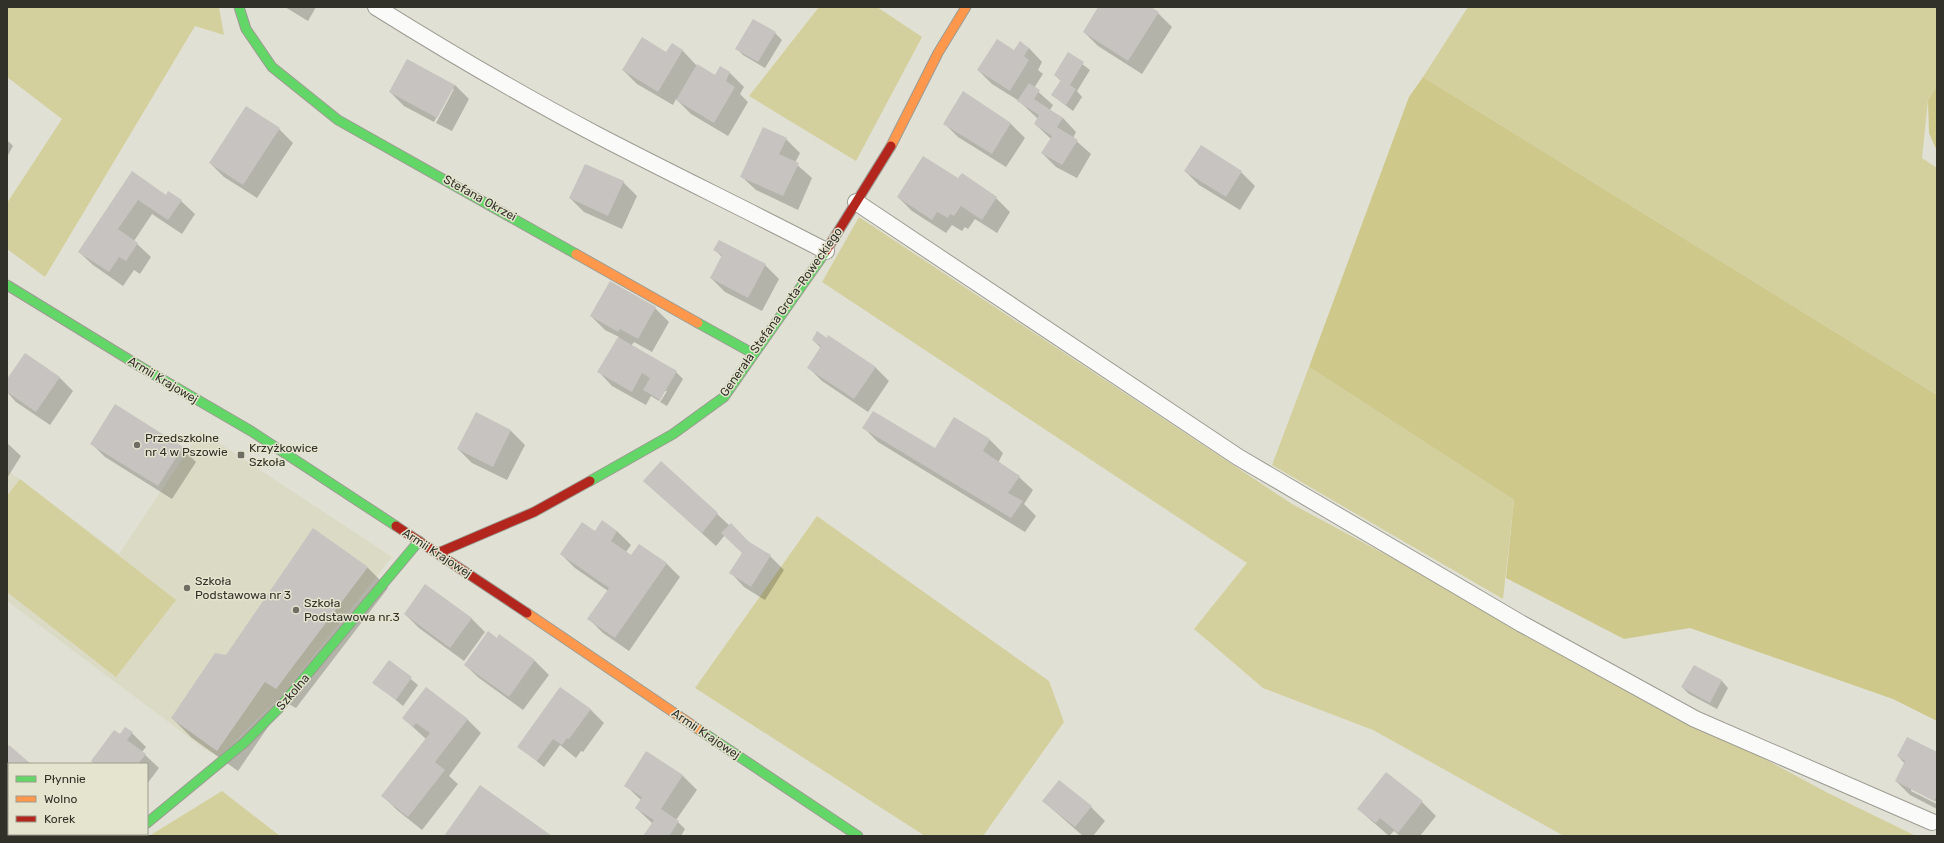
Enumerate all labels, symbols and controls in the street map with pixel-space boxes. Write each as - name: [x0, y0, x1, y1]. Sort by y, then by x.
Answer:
- street label: Stefana Okrzei: [441, 172, 519, 224]
- street label: Generała Stefana Grota-Roweckiego: [717, 225, 845, 399]
- street label: Armii Krajowej: [125, 354, 201, 406]
- place label: Przedszkolne nr 4 w Pszowie: [145, 431, 228, 459]
- marker: Przedszkolne nr 4 w Pszowie: [132, 440, 142, 450]
- place label: Krzyżkowice Szkoła: [249, 441, 318, 469]
- marker: Krzyżkowice Szkoła: [236, 450, 246, 460]
- street label: Armii Krajowej: [400, 525, 474, 581]
- place label: Szkoła Podstawowa nr 3: [195, 574, 291, 602]
- marker: Szkoła Podstawowa nr 3: [182, 583, 192, 593]
- place label: Szkoła Podstawowa nr.3: [304, 596, 400, 624]
- marker: Szkoła Podstawowa nr.3: [291, 605, 301, 615]
- street label: Szkolna: [274, 671, 312, 713]
- street label: Armii Krajowej: [669, 706, 743, 762]
- legend: [8, 763, 148, 835]
- text: Płynnie: [44, 772, 86, 786]
- text: Wolno: [44, 792, 77, 806]
- text: Korek: [44, 812, 76, 826]

